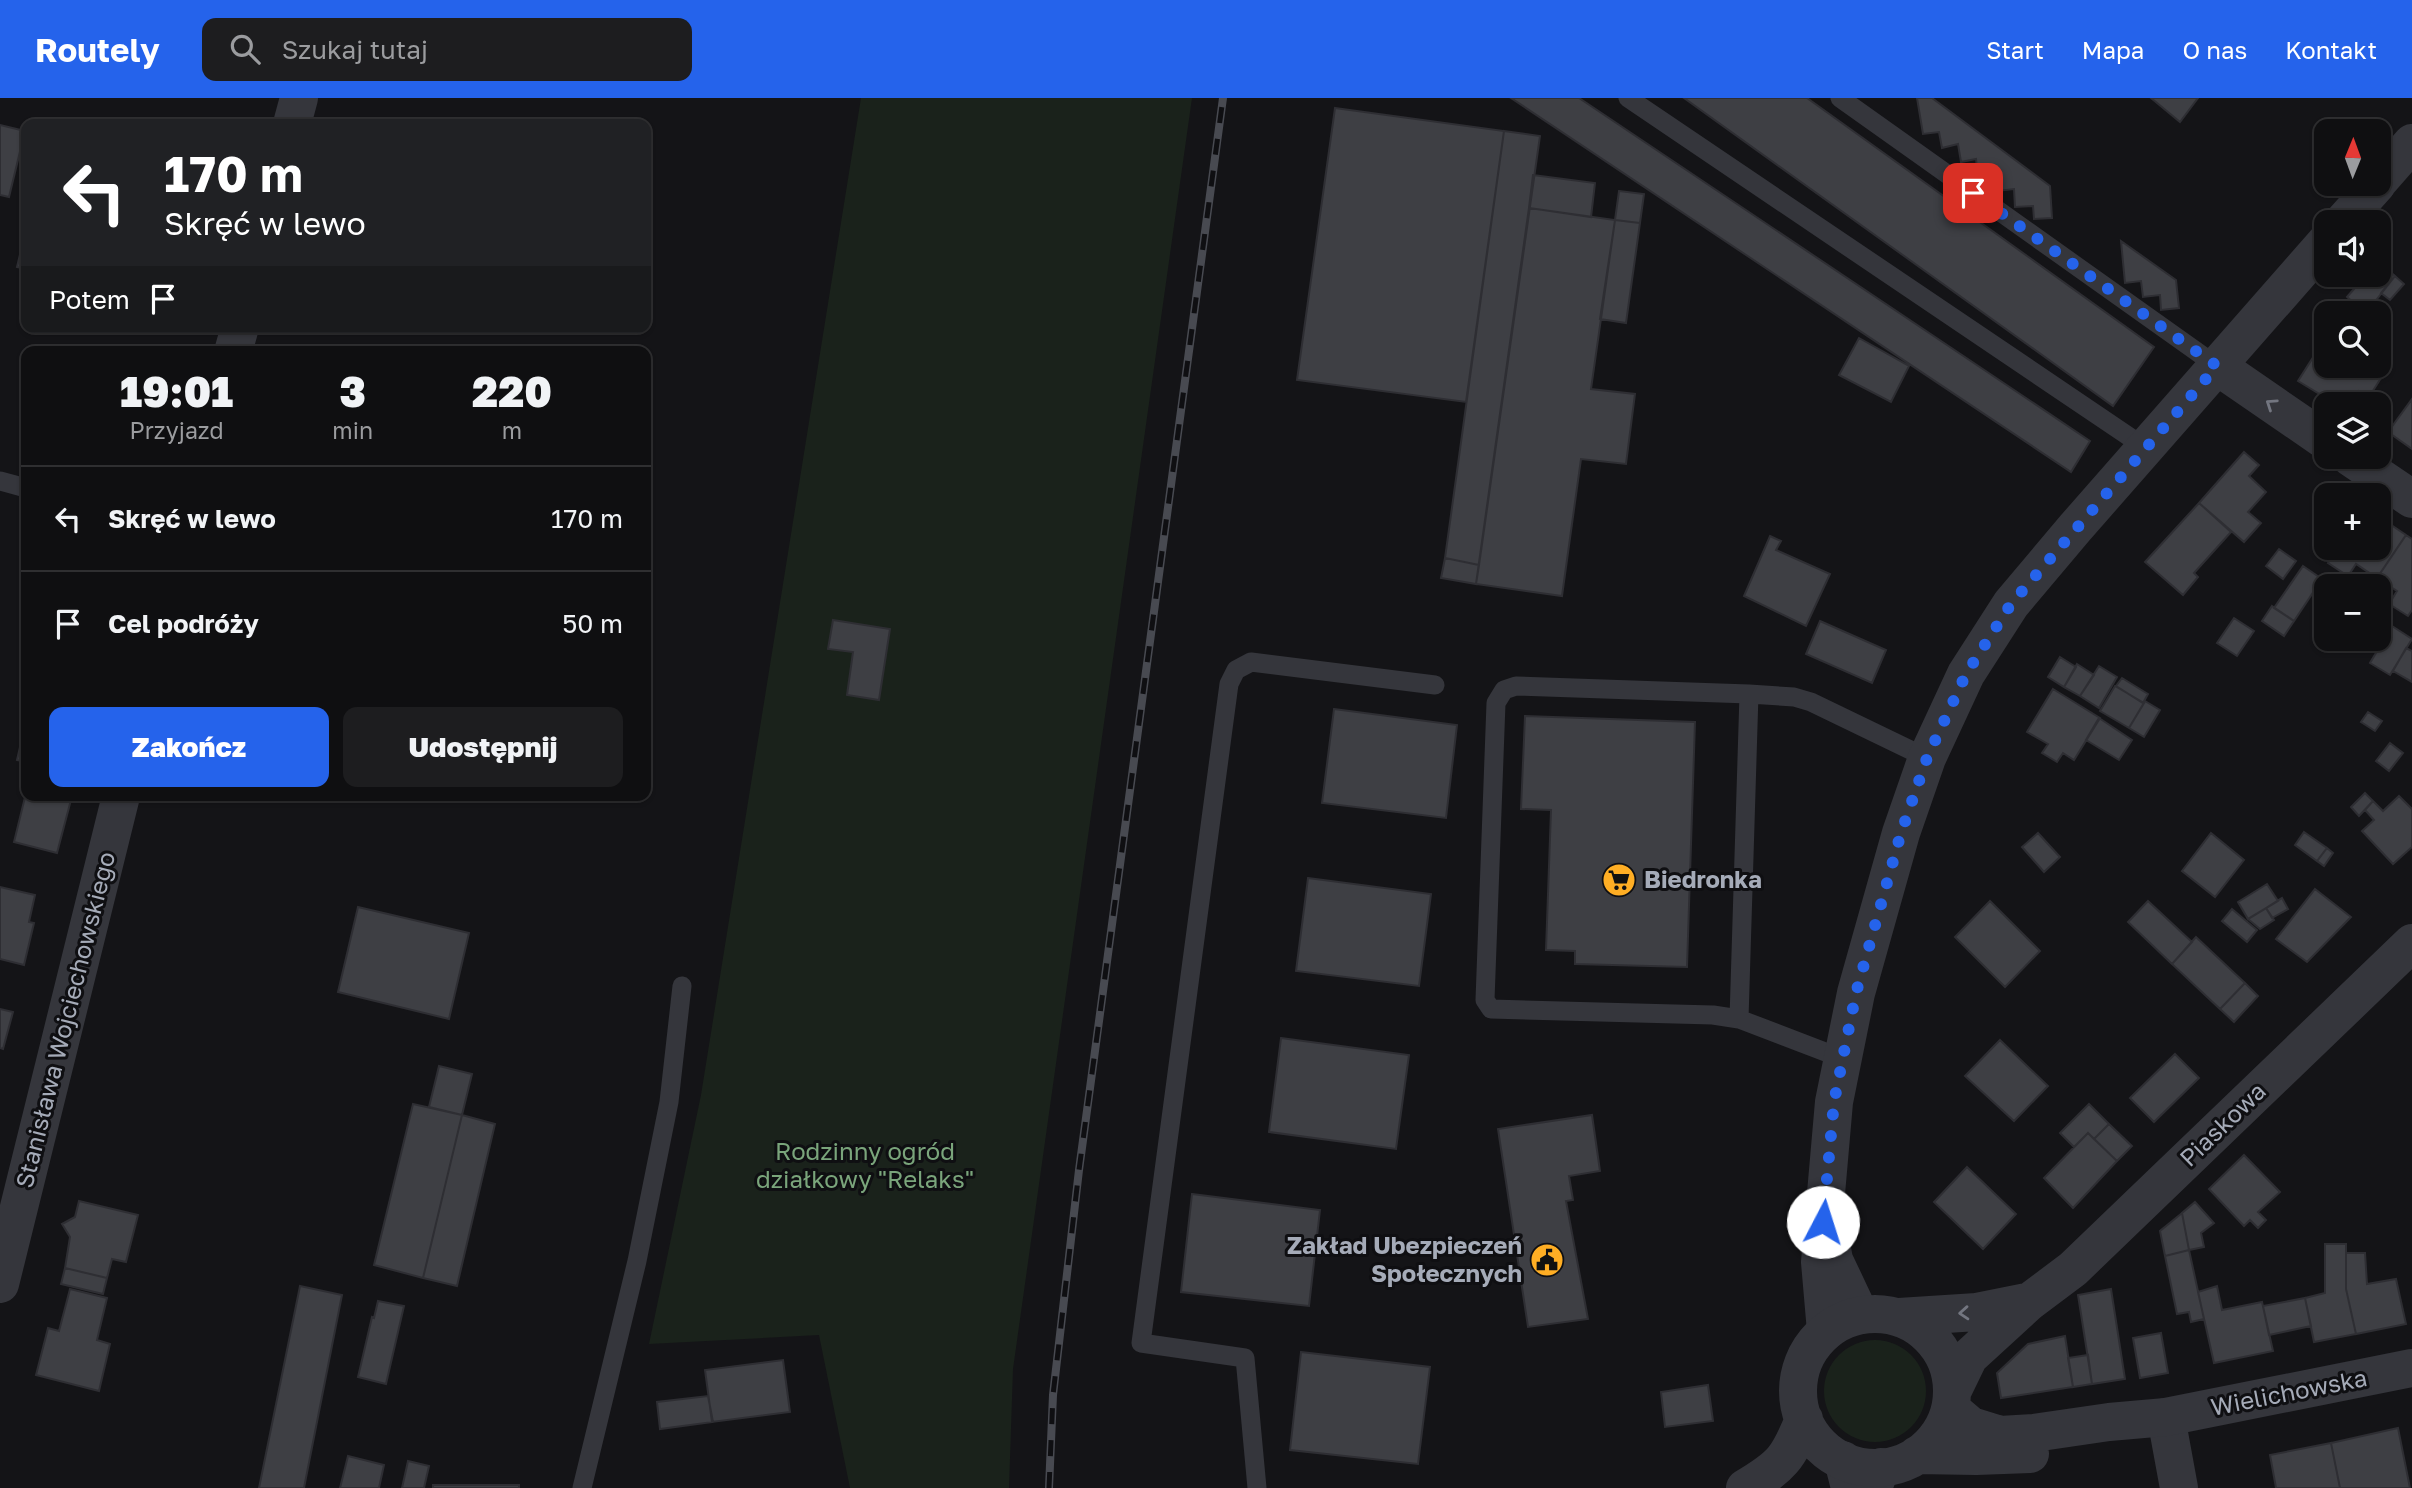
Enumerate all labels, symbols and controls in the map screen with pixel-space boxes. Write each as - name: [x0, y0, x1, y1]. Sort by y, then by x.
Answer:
- search box: [202, 18, 692, 81]
- text: Routely: [35, 30, 160, 69]
- icon: search: [226, 30, 264, 68]
- text: Szukaj tutaj: [282, 34, 428, 65]
- text: Start: [1986, 35, 2044, 64]
- text: Mapa: [2082, 35, 2144, 64]
- text: O nas: [2182, 35, 2247, 64]
- text: Kontakt: [2285, 35, 2377, 64]
- north arrow: [2314, 119, 2390, 196]
- map controls: [2314, 119, 2391, 651]
- text: 170 m: [164, 144, 303, 203]
- icon: left: [49, 147, 140, 238]
- pin: [1943, 163, 2003, 223]
- icon: arrive: [1954, 174, 1992, 212]
- text: Skręć w lewo: [164, 204, 366, 242]
- button: sound: [2314, 210, 2391, 287]
- icon: arrive: [144, 280, 182, 318]
- text: Potem: [49, 284, 130, 315]
- button: search: [2314, 301, 2391, 378]
- text: 19:01: [120, 366, 233, 416]
- text: 3: [339, 366, 366, 416]
- text: 220: [472, 366, 552, 416]
- button: layers: [2314, 392, 2391, 469]
- one-way arrow: [2266, 399, 2279, 412]
- text: Przyjazd: [130, 416, 224, 444]
- text: min: [332, 416, 373, 444]
- text: m: [502, 416, 522, 444]
- button: +: [2314, 483, 2391, 560]
- icon: left: [49, 500, 87, 538]
- text: Skręć w lewo: [108, 503, 276, 534]
- text: 170 m: [551, 503, 623, 534]
- button: −: [2314, 574, 2391, 651]
- icon: arrive: [49, 605, 87, 643]
- text: Cel podróży: [108, 608, 259, 639]
- text: 50 m: [562, 608, 623, 639]
- button: Zakończ: [49, 707, 329, 787]
- button: Udostępnij: [343, 707, 623, 787]
- street label: Stanisława Wojciechowskiego: [9, 848, 120, 1191]
- supermarket icon: Biedronka: [1600, 861, 1638, 899]
- place label: Biedronka: [1644, 864, 1762, 893]
- street label: Piaskowa: [2173, 1076, 2271, 1172]
- park label: Rodzinny ogród działkowy "Relaks": [756, 1136, 974, 1193]
- position arrow: [1786, 1185, 1860, 1259]
- place label: Zakład Ubezpieczeń Społecznych: [1287, 1230, 1522, 1287]
- public building icon: Zakład Ubezpieczeń Społecznych: [1528, 1241, 1566, 1279]
- one-way arrow: [1959, 1305, 1970, 1320]
- street label: Wielichowska: [2208, 1362, 2369, 1421]

